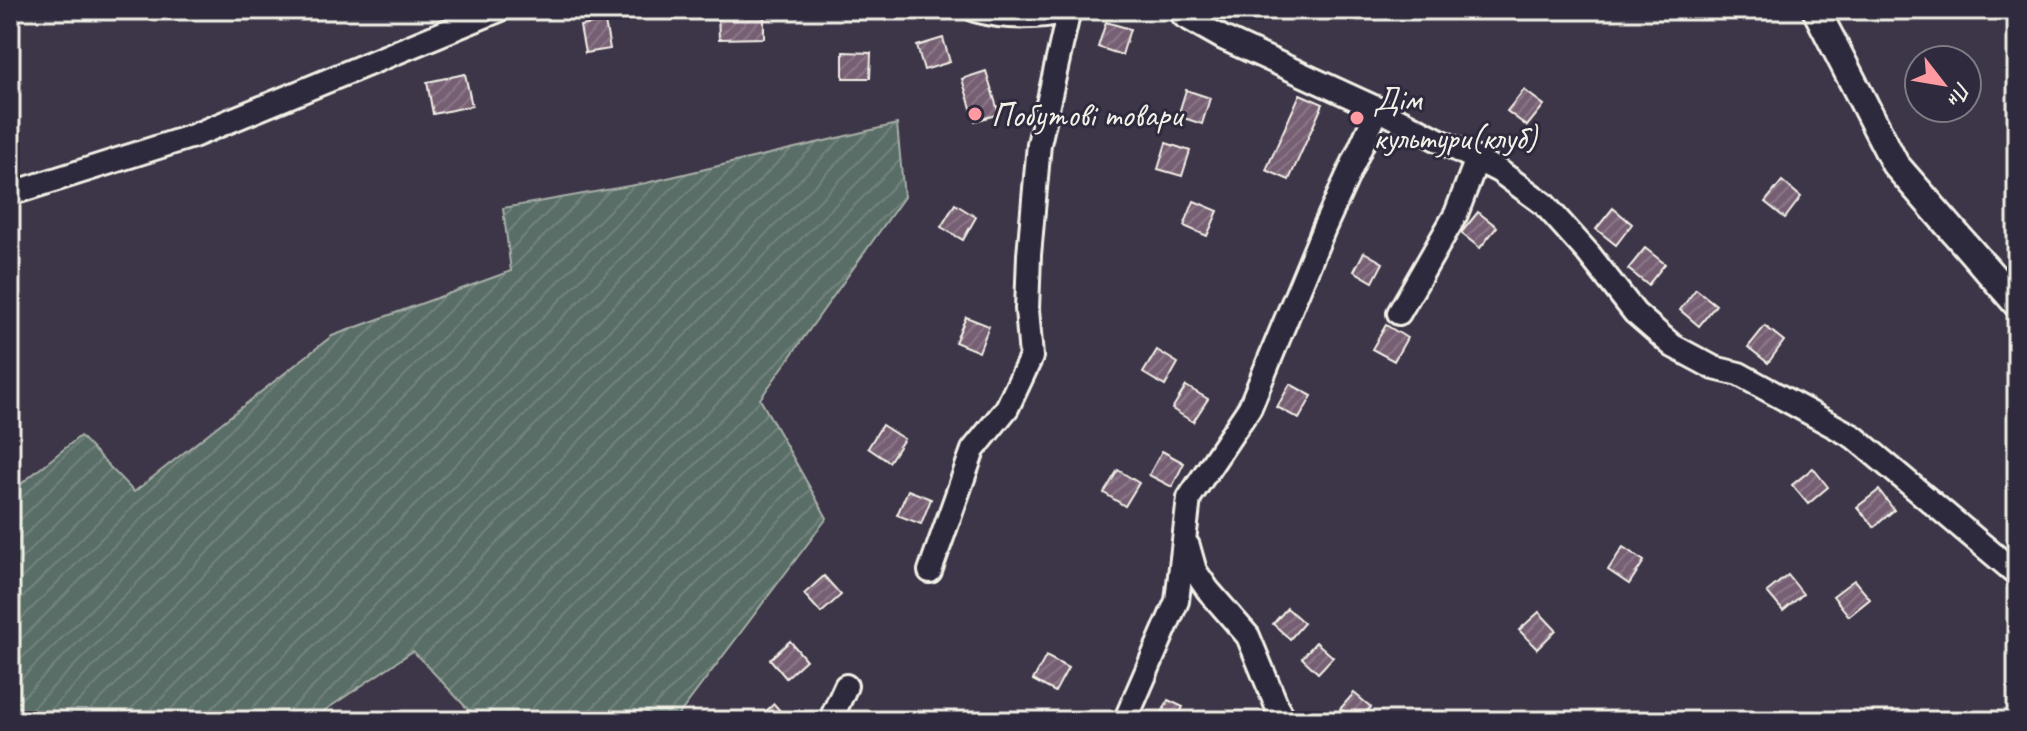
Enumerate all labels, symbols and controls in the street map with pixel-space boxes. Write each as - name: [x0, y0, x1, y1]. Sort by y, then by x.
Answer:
- north arrow: [1903, 44, 1983, 124]
- place label: Дім культури(клуб): [1373, 77, 1539, 159]
- text: Пн: [1941, 77, 1977, 112]
- place label: Побутові товари: [991, 93, 1185, 136]
- marker: Побутові товари: [966, 105, 984, 123]
- marker: Дім культури(клуб): [1348, 109, 1366, 127]

